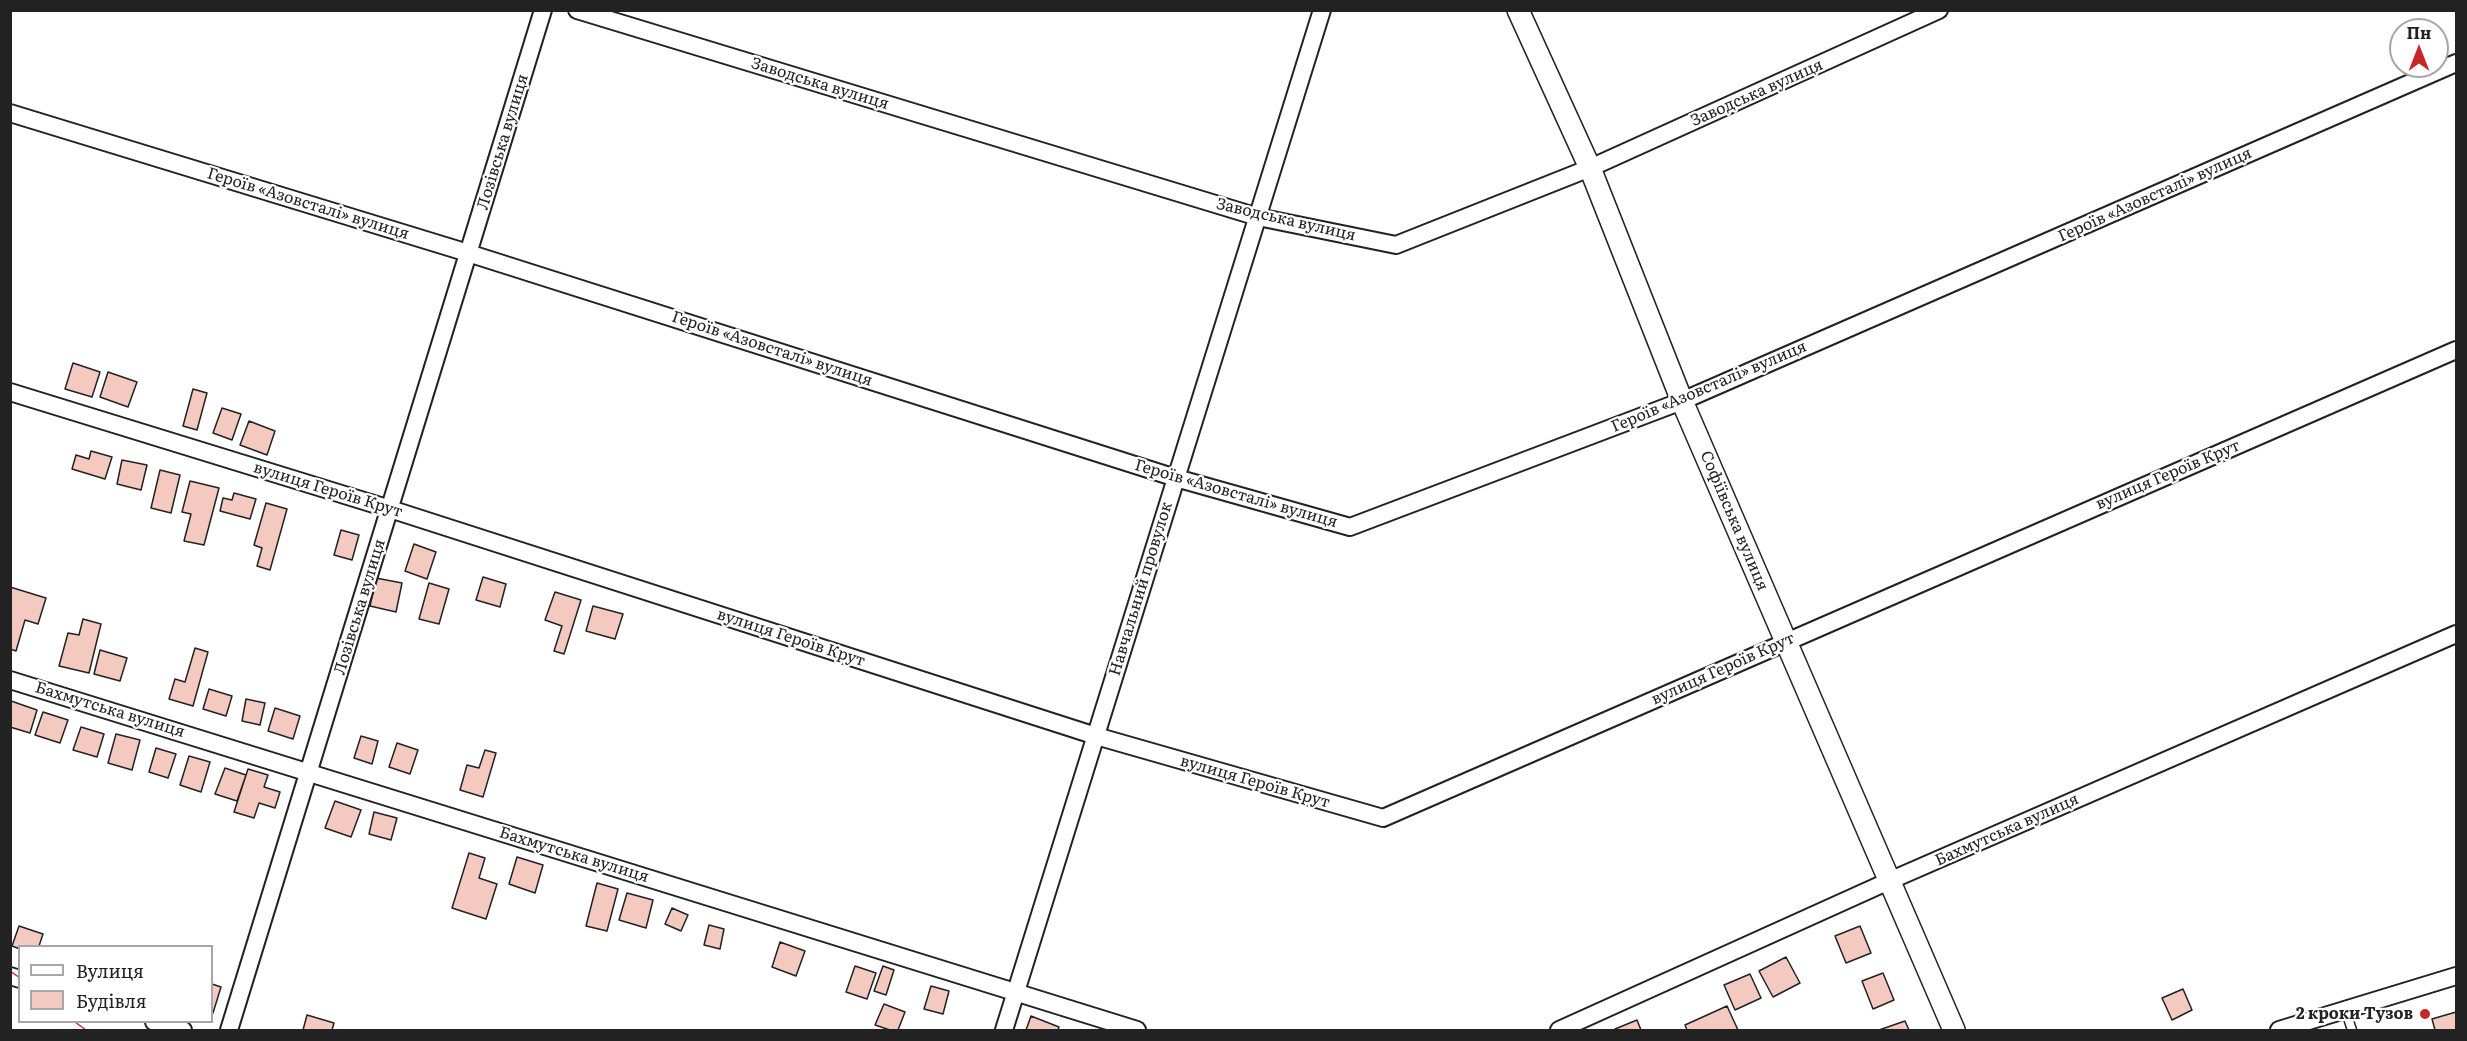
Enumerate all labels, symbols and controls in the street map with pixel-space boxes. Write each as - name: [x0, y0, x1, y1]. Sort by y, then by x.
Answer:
- north arrow: [2389, 18, 2449, 78]
- text: Пн: [2407, 20, 2431, 44]
- street label: Заводська вулиця: [749, 54, 891, 114]
- street label: Заводська вулиця: [1688, 55, 1826, 131]
- street label: Лозівська вулиця: [473, 72, 533, 212]
- street label: Героїв «Азовсталі» вулиця: [2055, 143, 2255, 247]
- street label: Героїв «Азовсталі» вулиця: [205, 164, 411, 244]
- street label: Заводська вулиця: [1214, 195, 1358, 245]
- street label: Героїв «Азовсталі» вулиця: [669, 307, 875, 391]
- street label: Героїв «Азовсталі» вулиця: [1609, 337, 1809, 437]
- street label: вулиця Героїв Крут: [2093, 436, 2243, 514]
- street label: Софіївська вулиця: [1696, 448, 1772, 594]
- street label: Героїв «Азовсталі» вулиця: [1132, 456, 1340, 532]
- street label: вулиця Героїв Крут: [251, 458, 405, 522]
- street label: Навчальний провулок: [1105, 500, 1177, 678]
- street label: Лозівська вулиця: [330, 537, 390, 677]
- street label: вулиця Героїв Крут: [714, 605, 868, 671]
- street label: вулиця Героїв Крут: [1648, 629, 1798, 709]
- street label: Бахмутська вулиця: [33, 678, 187, 742]
- street label: вулиця Героїв Крут: [1178, 751, 1332, 813]
- street label: Бахмутська вулиця: [1932, 790, 2082, 870]
- street label: Бахмутська вулиця: [497, 823, 651, 887]
- legend: [18, 945, 213, 1023]
- text: Вулиця: [76, 957, 144, 984]
- text: Будівля: [76, 987, 147, 1014]
- place label: 2 кроки Тузов: [2296, 1004, 2413, 1024]
- marker: 2 кроки Тузов: [2418, 1007, 2432, 1021]

